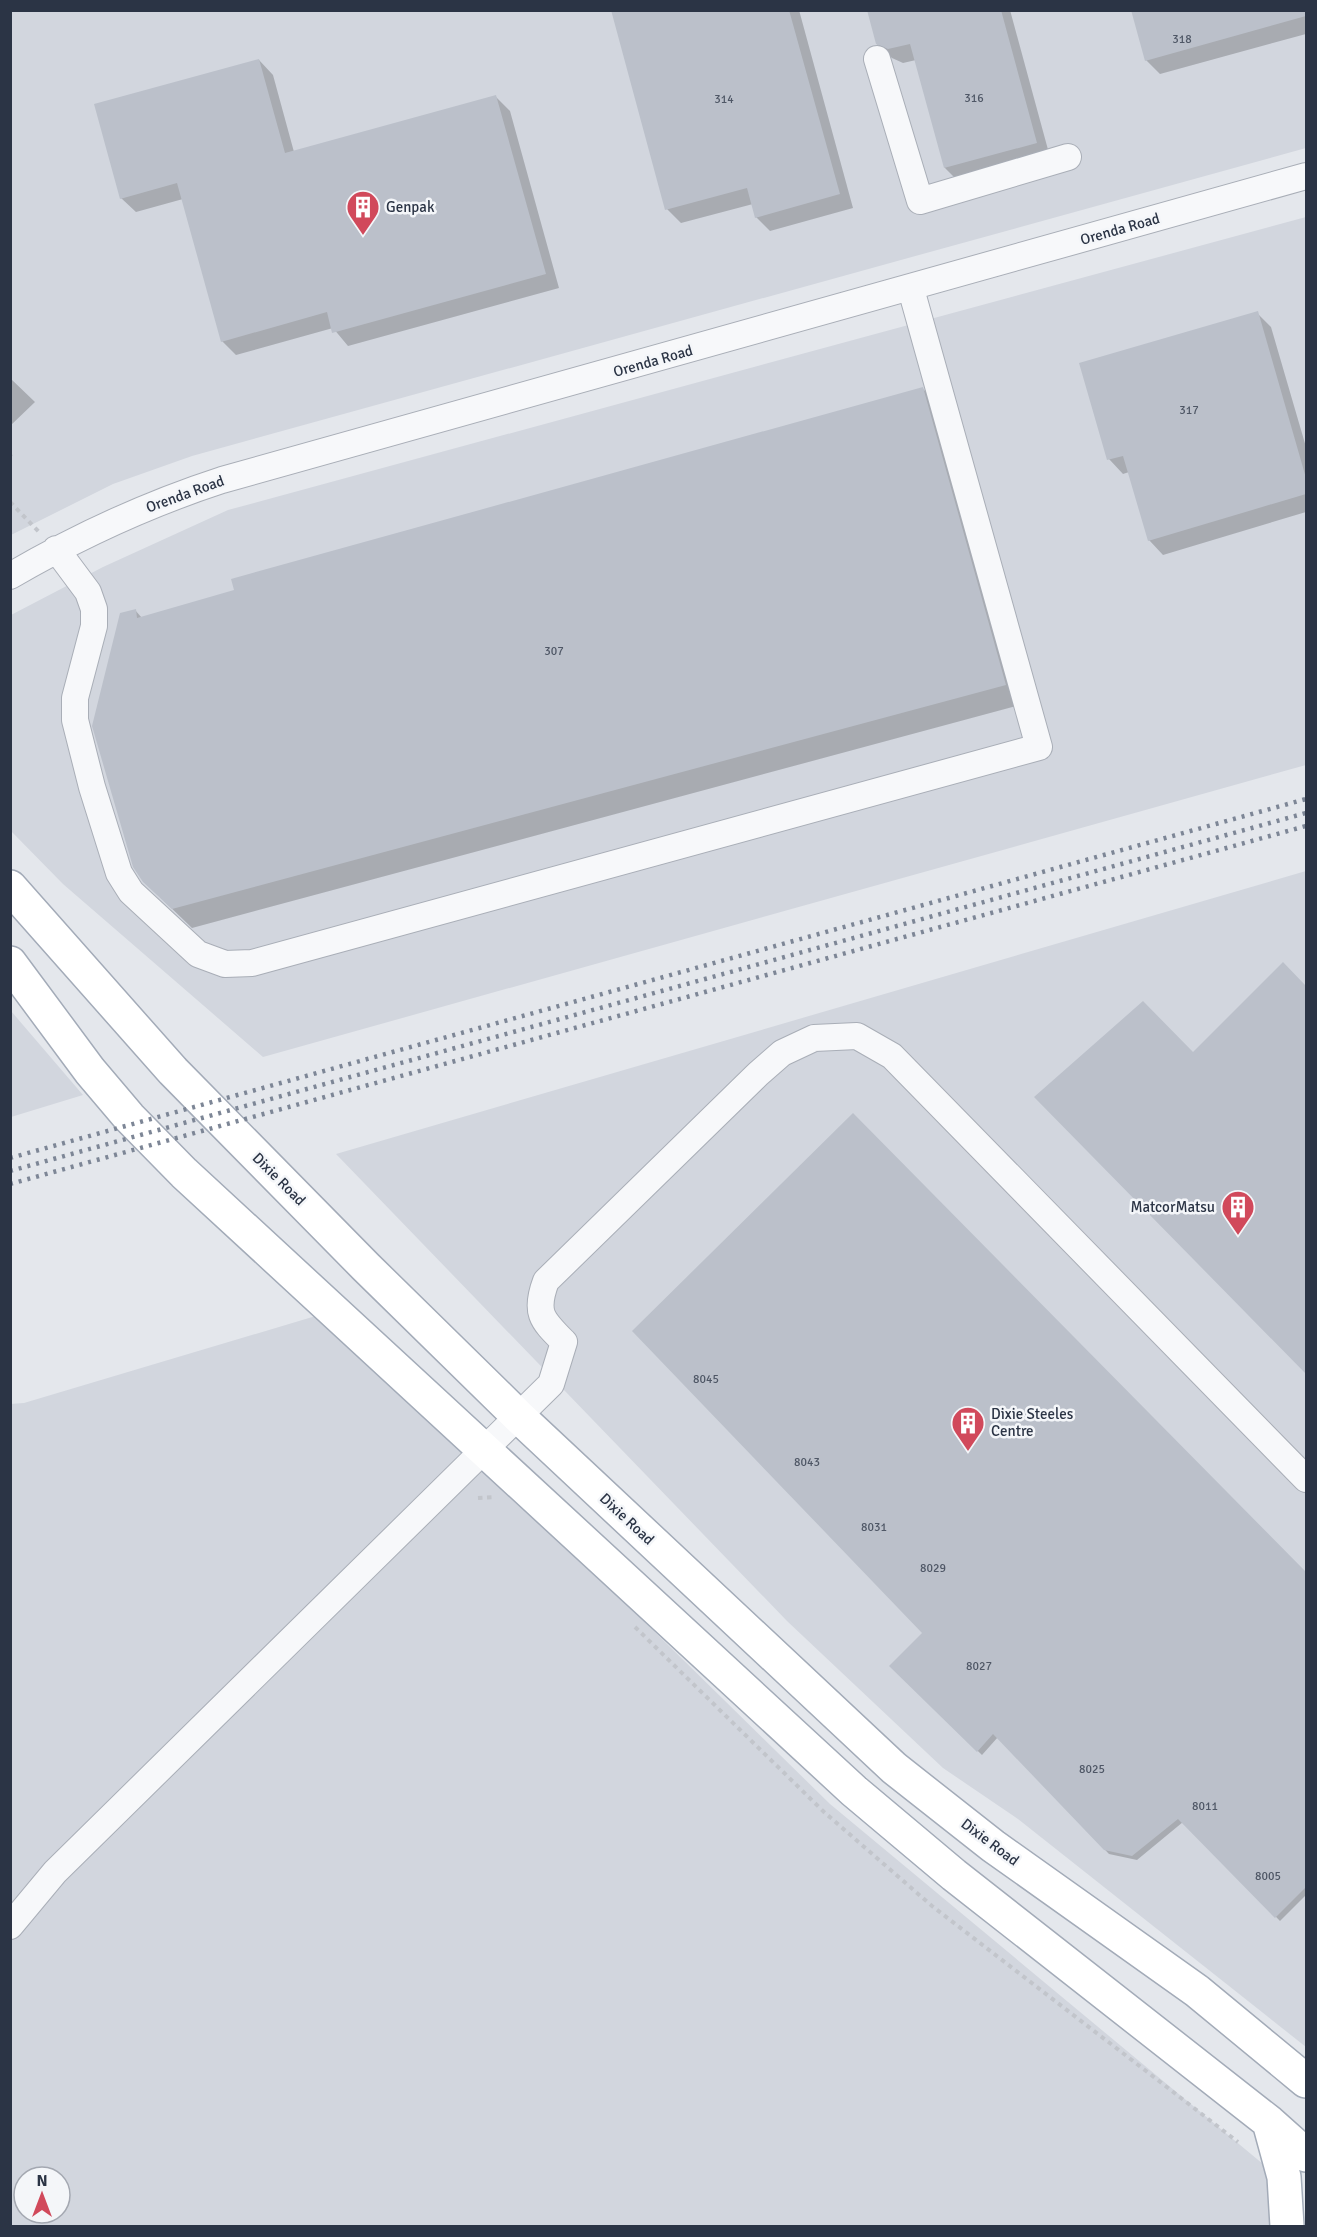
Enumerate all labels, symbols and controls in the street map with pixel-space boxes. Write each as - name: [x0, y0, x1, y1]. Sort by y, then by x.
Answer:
- house number: 318: [1172, 32, 1192, 47]
- house number: 316: [964, 91, 984, 106]
- house number: 314: [714, 92, 734, 107]
- building icon: Genpak: [345, 189, 381, 236]
- place label: Genpak: [386, 198, 435, 216]
- street label: Orenda Road: [1078, 209, 1162, 249]
- street label: Orenda Road: [611, 341, 695, 381]
- house number: 317: [1179, 403, 1199, 418]
- street label: Orenda Road: [144, 472, 227, 516]
- house number: 307: [544, 644, 564, 659]
- street label: Dixie Road: [249, 1149, 309, 1209]
- building icon: MatcorMatsu: [1220, 1189, 1256, 1236]
- place label: MatcorMatsu: [1130, 1198, 1215, 1216]
- house number: 8045: [693, 1372, 719, 1387]
- building icon: Dixie Steeles Centre: [950, 1405, 986, 1452]
- place label: Dixie Steeles Centre: [991, 1405, 1074, 1440]
- house number: 8043: [794, 1455, 820, 1470]
- street label: Dixie Road: [596, 1489, 658, 1549]
- house number: 8031: [861, 1520, 887, 1535]
- house number: 8029: [920, 1561, 946, 1576]
- house number: 8027: [966, 1659, 992, 1674]
- house number: 8025: [1079, 1762, 1105, 1777]
- house number: 8011: [1192, 1799, 1218, 1814]
- street label: Dixie Road: [958, 1814, 1022, 1870]
- house number: 8005: [1255, 1869, 1281, 1884]
- north arrow: [12, 2165, 72, 2225]
- text: N: [36, 2171, 48, 2191]

